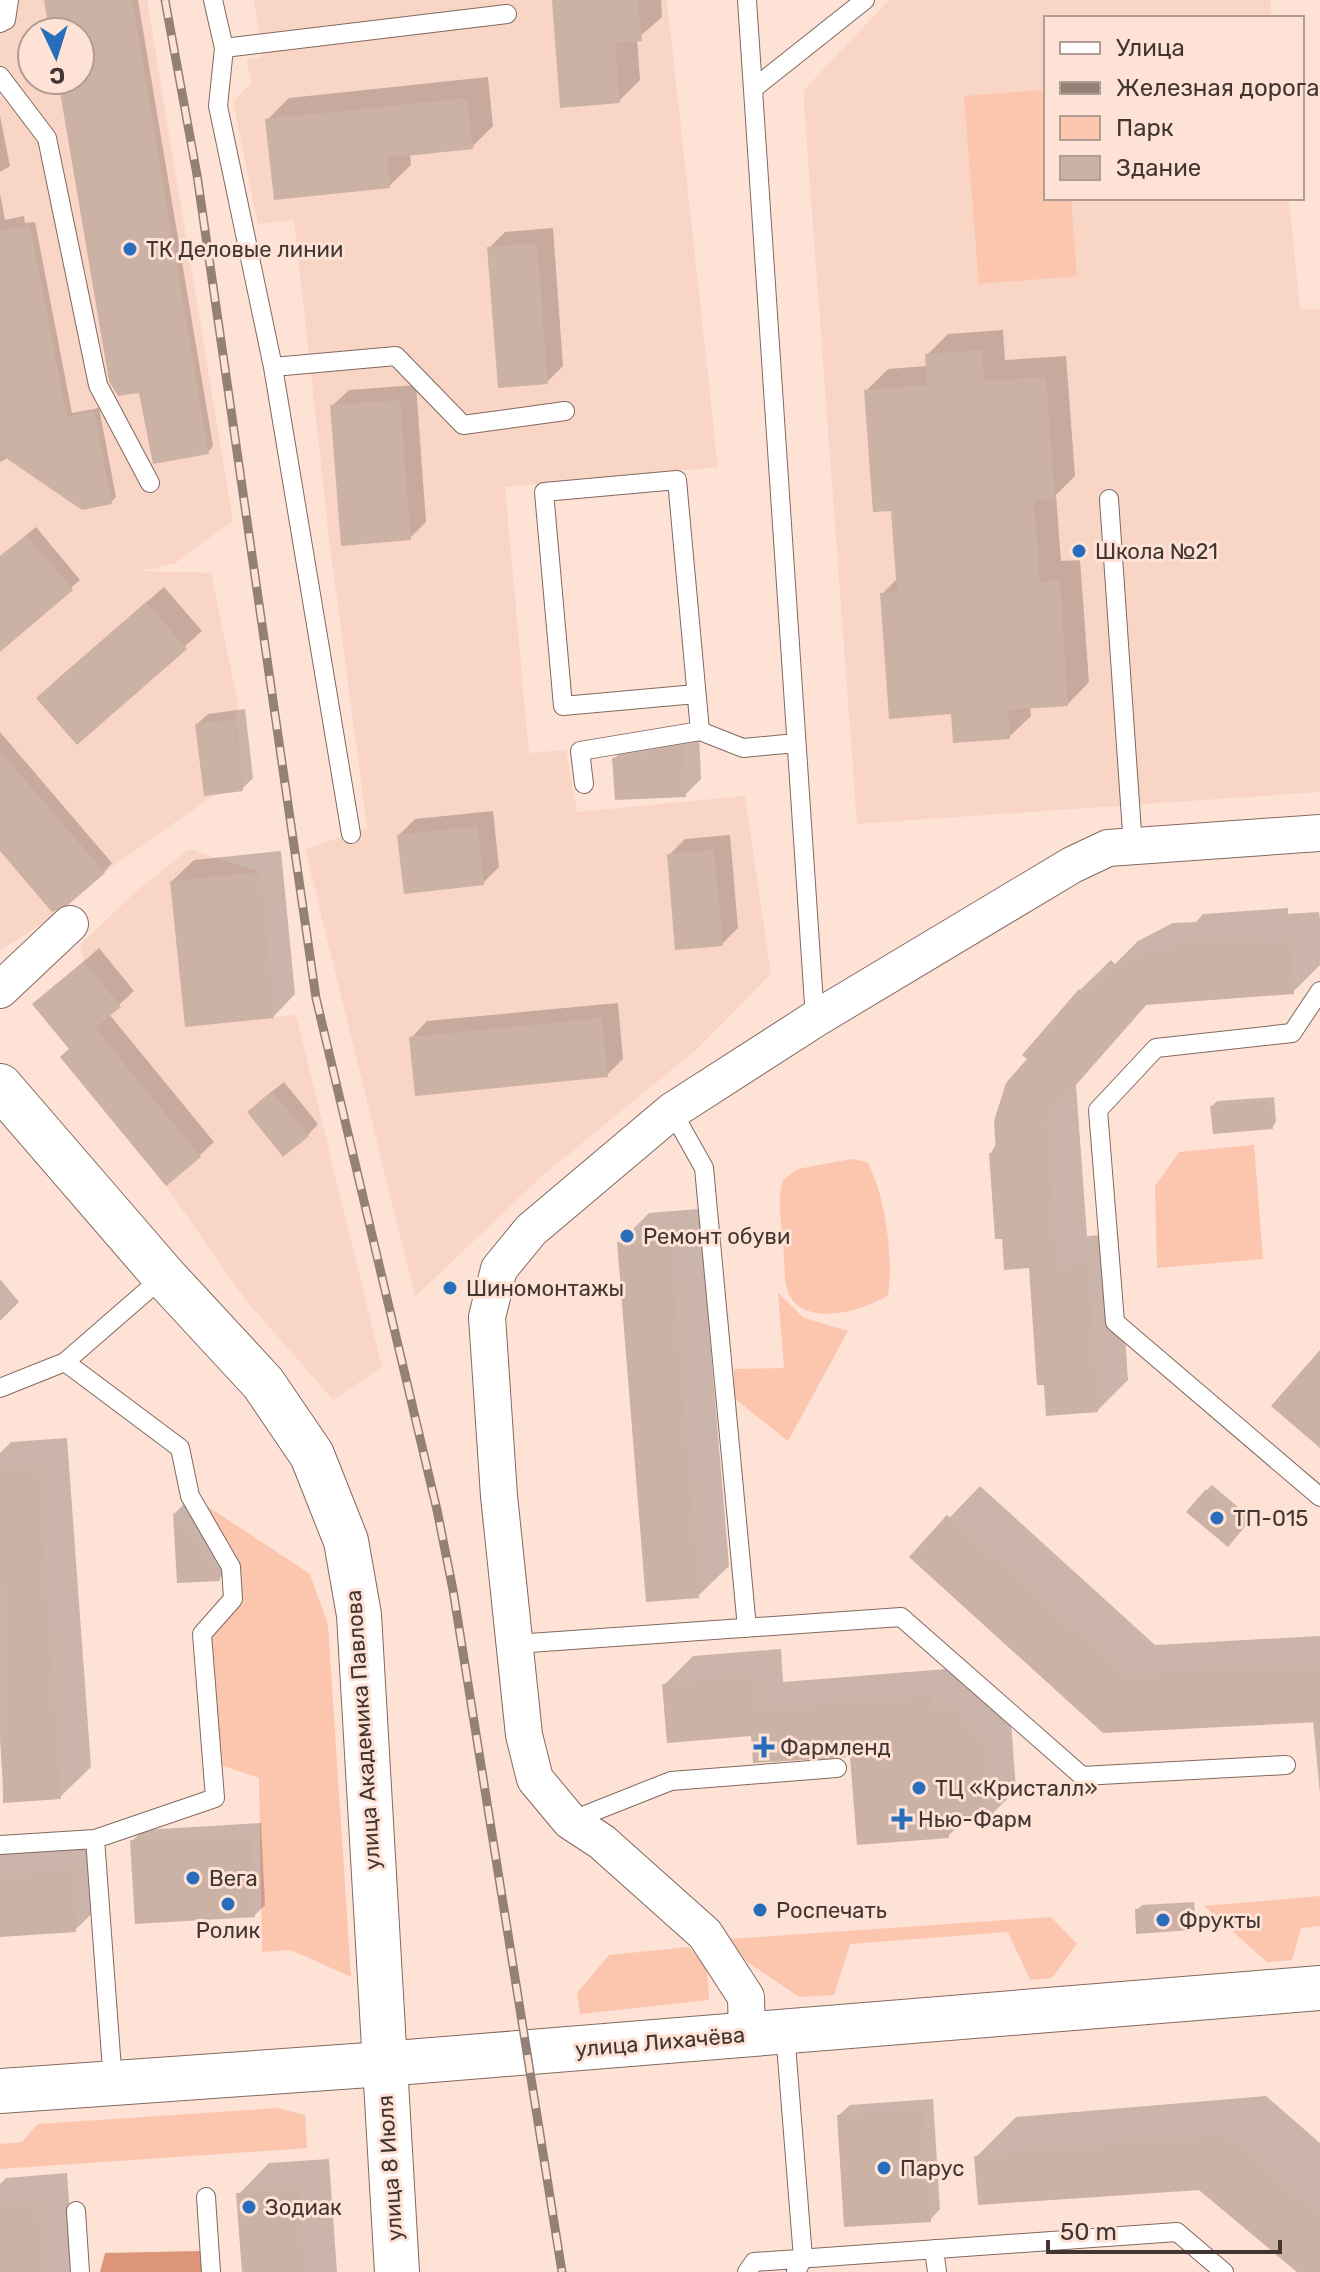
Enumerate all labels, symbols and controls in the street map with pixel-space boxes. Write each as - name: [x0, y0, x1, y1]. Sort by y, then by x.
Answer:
- north arrow: [16, 16, 96, 96]
- legend: [1044, 16, 1304, 200]
- text: Улица: [1116, 34, 1185, 62]
- text: С: [49, 61, 66, 89]
- text: Железная дорога: [1116, 74, 1319, 102]
- text: Парк: [1116, 114, 1174, 142]
- text: Здание: [1116, 154, 1201, 182]
- place label: ТК Деловые линии: [146, 236, 343, 263]
- marker: ТК Деловые линии: [121, 240, 139, 258]
- place label: Школа №21: [1095, 538, 1218, 565]
- marker: Школа №21: [1070, 542, 1088, 560]
- place label: Ремонт обуви: [643, 1223, 790, 1250]
- marker: Ремонт обуви: [618, 1227, 636, 1245]
- place label: Шиномонтажы: [466, 1275, 624, 1302]
- marker: Шиномонтажы: [441, 1279, 459, 1297]
- place label: ТП-015: [1233, 1505, 1308, 1532]
- marker: ТП-015: [1208, 1509, 1226, 1527]
- street label: улица Академика Павлова: [340, 1589, 386, 1871]
- place label: Фармленд: [780, 1734, 891, 1761]
- marker: Фармленд: [755, 1738, 773, 1756]
- place label: ТЦ «Кристалл»: [935, 1775, 1098, 1802]
- marker: ТЦ «Кристалл»: [910, 1779, 928, 1797]
- place label: Нью-Фарм: [918, 1806, 1032, 1833]
- marker: Нью-Фарм: [893, 1810, 911, 1828]
- place label: Вега: [209, 1865, 258, 1892]
- marker: Вега: [184, 1869, 202, 1887]
- marker: Ролик: [219, 1895, 237, 1913]
- place label: Роспечать: [776, 1897, 887, 1924]
- marker: Роспечать: [751, 1901, 769, 1919]
- place label: Фрукты: [1179, 1907, 1261, 1934]
- marker: Фрукты: [1154, 1911, 1172, 1929]
- place label: Ролик: [196, 1917, 260, 1944]
- street label: улица Лихачёва: [574, 2021, 746, 2063]
- street label: улица 8 Июля: [371, 2094, 409, 2242]
- place label: Парус: [900, 2155, 964, 2182]
- marker: Парус: [875, 2159, 893, 2177]
- place label: Зодиак: [265, 2194, 342, 2221]
- marker: Зодиак: [240, 2198, 258, 2216]
- scale bar: [1048, 2204, 1280, 2254]
- text: 50 m: [1060, 2218, 1117, 2246]

